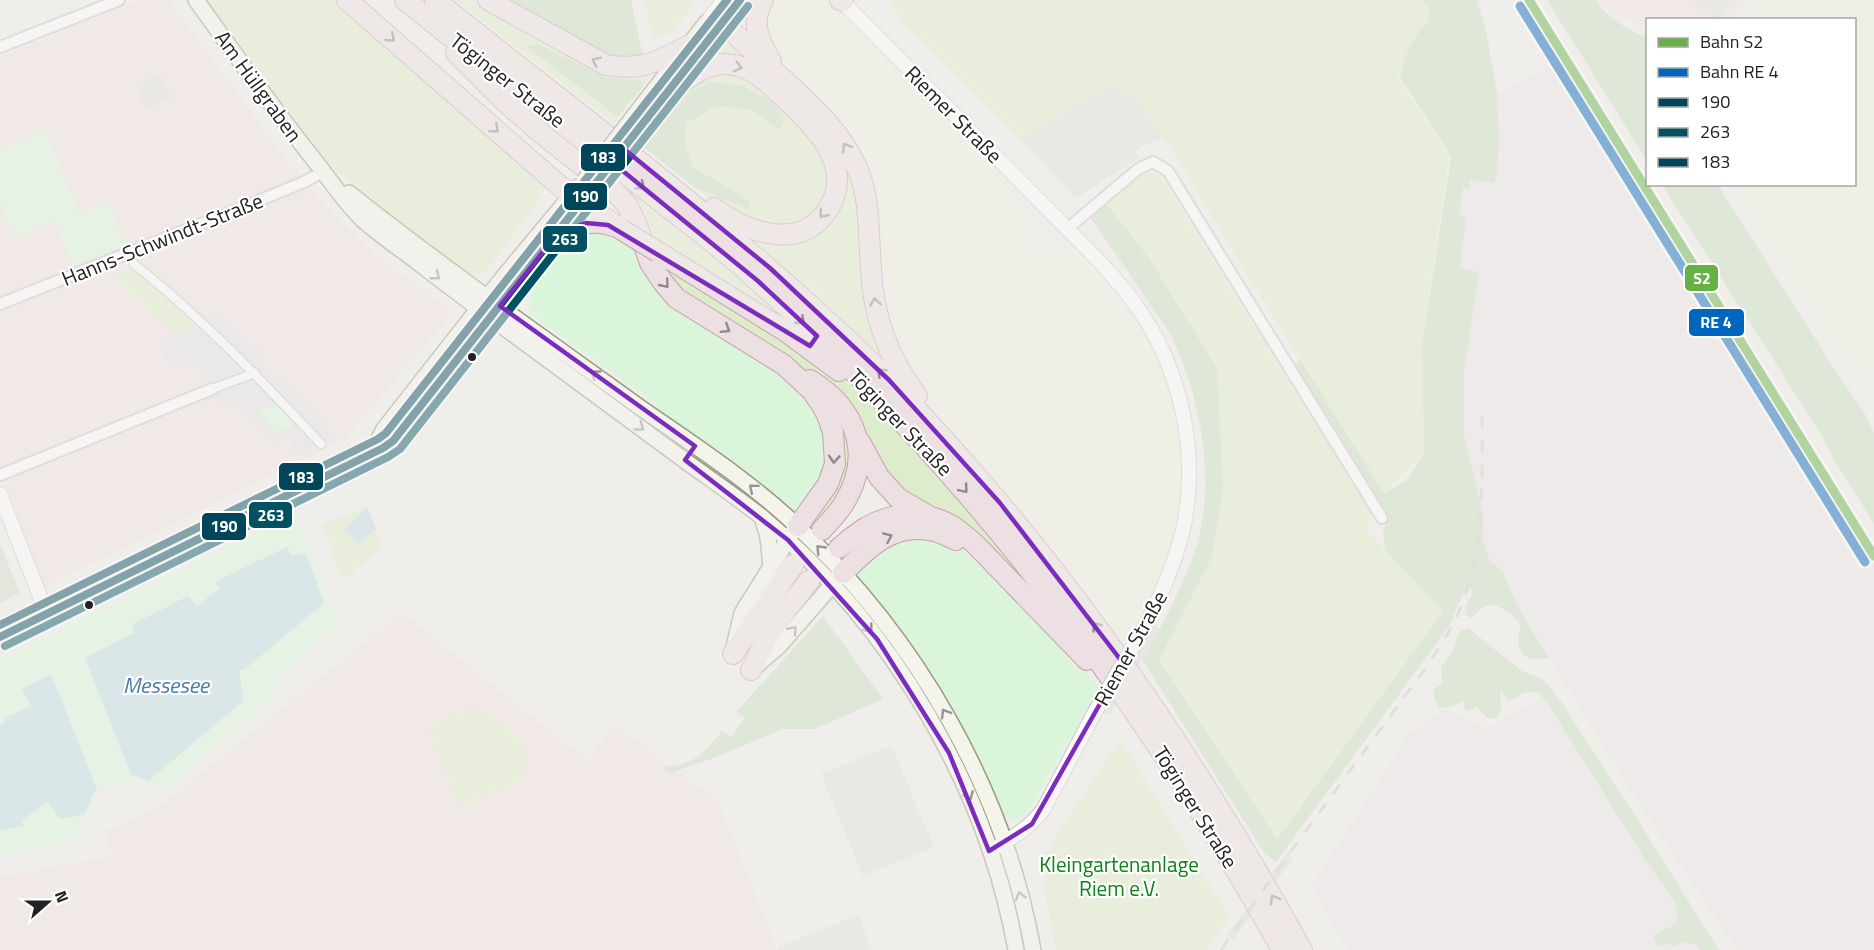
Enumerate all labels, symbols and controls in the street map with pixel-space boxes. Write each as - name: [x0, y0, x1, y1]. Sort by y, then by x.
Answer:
- legend: [1646, 18, 1856, 186]
- street label: Am Hüllgraben: [207, 24, 311, 148]
- street label: Töginger Straße: [443, 25, 573, 135]
- text: Bahn S2: [1700, 28, 1763, 55]
- one-way arrow: [384, 31, 395, 42]
- one-way arrow: [592, 56, 603, 68]
- street label: Riemer Straße: [898, 58, 1010, 170]
- text: Bahn RE 4: [1700, 58, 1778, 85]
- one-way arrow: [733, 59, 743, 72]
- text: 190: [1700, 88, 1730, 115]
- text: 263: [1700, 118, 1730, 145]
- one-way arrow: [488, 122, 499, 133]
- line badge: 183: [580, 143, 626, 172]
- one-way arrow: [841, 143, 853, 153]
- text: 183: [590, 145, 616, 169]
- text: 183: [1700, 148, 1730, 175]
- one-way arrow: [634, 178, 645, 189]
- line badge: 190: [563, 182, 608, 211]
- street label: Hanns-Schwindt-Straße: [56, 184, 268, 294]
- text: 190: [572, 184, 598, 208]
- one-way arrow: [820, 208, 831, 219]
- line badge: 263: [542, 225, 588, 253]
- text: 263: [552, 227, 578, 251]
- line badge: S2: [1684, 264, 1719, 292]
- text: S2: [1693, 266, 1711, 290]
- one-way arrow: [430, 269, 441, 280]
- one-way arrow: [657, 277, 668, 288]
- one-way arrow: [869, 298, 881, 307]
- line badge: RE 4: [1688, 308, 1745, 337]
- text: RE 4: [1700, 310, 1732, 334]
- one-way arrow: [794, 314, 805, 325]
- one-way arrow: [720, 322, 730, 334]
- unlabelled marker: [466, 351, 478, 363]
- street label: Töginger Straße: [841, 361, 961, 483]
- one-way arrow: [878, 368, 888, 379]
- one-way arrow: [590, 370, 601, 381]
- one-way arrow: [633, 420, 644, 431]
- one-way arrow: [827, 455, 840, 464]
- line badge: 183: [278, 462, 324, 491]
- text: 183: [288, 465, 314, 489]
- one-way arrow: [957, 482, 968, 493]
- one-way arrow: [749, 485, 760, 496]
- line badge: 263: [248, 501, 293, 529]
- text: 263: [258, 503, 284, 527]
- line badge: 190: [201, 512, 247, 541]
- text: 190: [211, 514, 237, 538]
- one-way arrow: [882, 532, 893, 544]
- one-way arrow: [817, 546, 828, 557]
- street label: Riemer Straße: [1085, 585, 1175, 711]
- unlabelled marker: [83, 599, 95, 611]
- one-way arrow: [1092, 621, 1103, 632]
- one-way arrow: [862, 623, 873, 634]
- one-way arrow: [786, 626, 797, 637]
- water label: Messesee: [123, 668, 211, 702]
- one-way arrow: [940, 709, 952, 719]
- street label: Töginger Straße: [1146, 740, 1246, 874]
- one-way arrow: [961, 790, 973, 801]
- park label: Kleingartenanlage Riem e.V.: [1039, 848, 1199, 904]
- north arrow: [18, 872, 78, 932]
- text: N: [49, 887, 75, 906]
- one-way arrow: [1015, 891, 1028, 901]
- one-way arrow: [1269, 895, 1281, 905]

